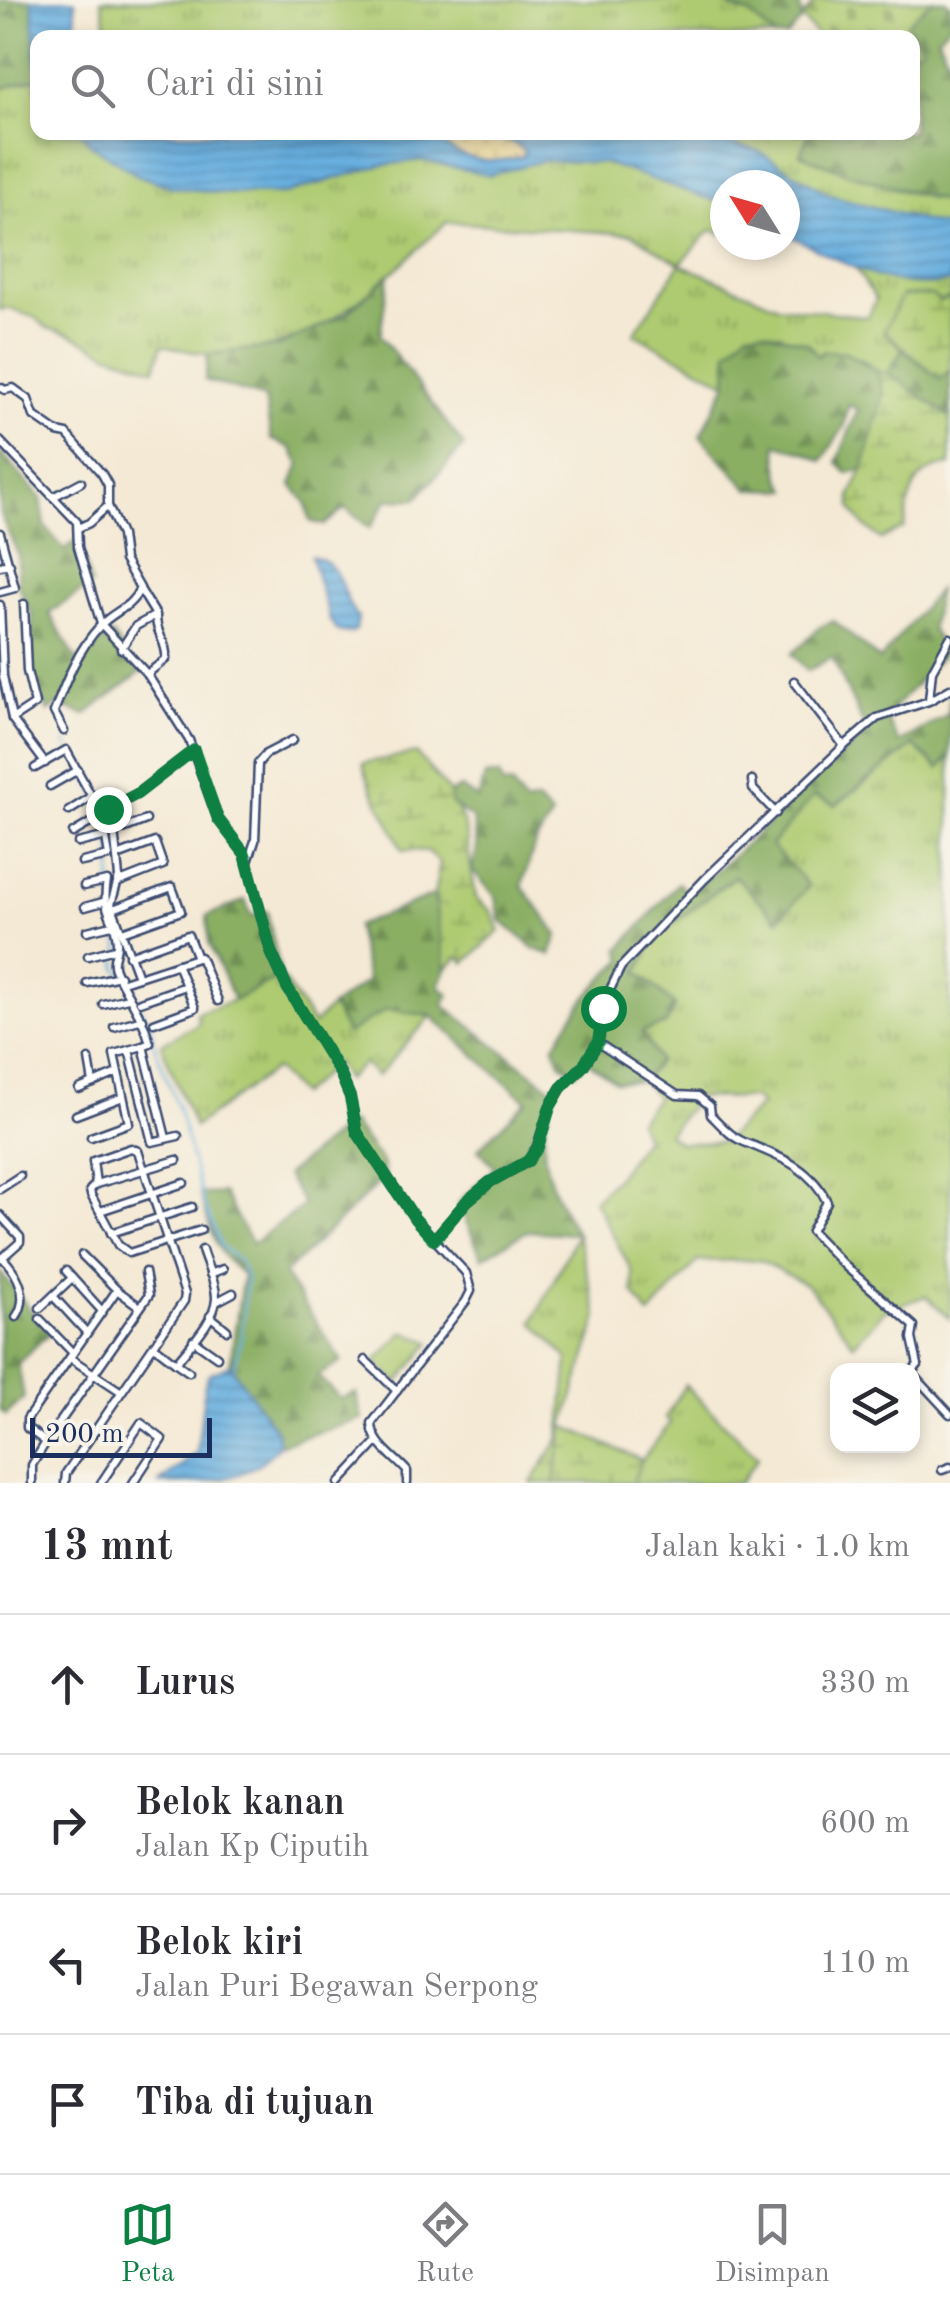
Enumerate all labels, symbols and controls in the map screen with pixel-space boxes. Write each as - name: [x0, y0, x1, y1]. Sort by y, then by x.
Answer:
- search box: [30, 30, 920, 140]
- icon: search: [65, 58, 120, 113]
- text: Cari di sini: [145, 66, 324, 104]
- north arrow: [710, 170, 800, 260]
- route end: [86, 787, 132, 833]
- route start: [581, 986, 627, 1032]
- map controls: [830, 1363, 920, 1453]
- button: layers: [830, 1363, 920, 1453]
- scale bar: [30, 1413, 212, 1458]
- text: 200 m: [45, 1421, 124, 1449]
- text: 13 mnt: [40, 1527, 173, 1569]
- text: Jalan kaki · 1.0 km: [645, 1532, 910, 1564]
- icon: ahead: [40, 1657, 95, 1712]
- text: Lurus: [135, 1665, 235, 1703]
- text: 330 m: [820, 1668, 910, 1700]
- text: Belok kanan: [135, 1785, 345, 1823]
- icon: right: [40, 1797, 95, 1852]
- text: 600 m: [820, 1808, 910, 1840]
- text: Jalan Kp Ciputih: [135, 1832, 370, 1864]
- text: Belok kiri: [135, 1925, 303, 1963]
- icon: left: [40, 1937, 95, 1992]
- text: 110 m: [820, 1948, 910, 1980]
- text: Jalan Puri Begawan Serpong: [135, 1972, 538, 2004]
- icon: arrive: [40, 2077, 95, 2132]
- text: Tiba di tujuan: [135, 2085, 374, 2123]
- tab: Peta: [120, 2197, 175, 2292]
- tab: Rute: [416, 2197, 474, 2292]
- tab: Disimpan: [715, 2197, 830, 2292]

